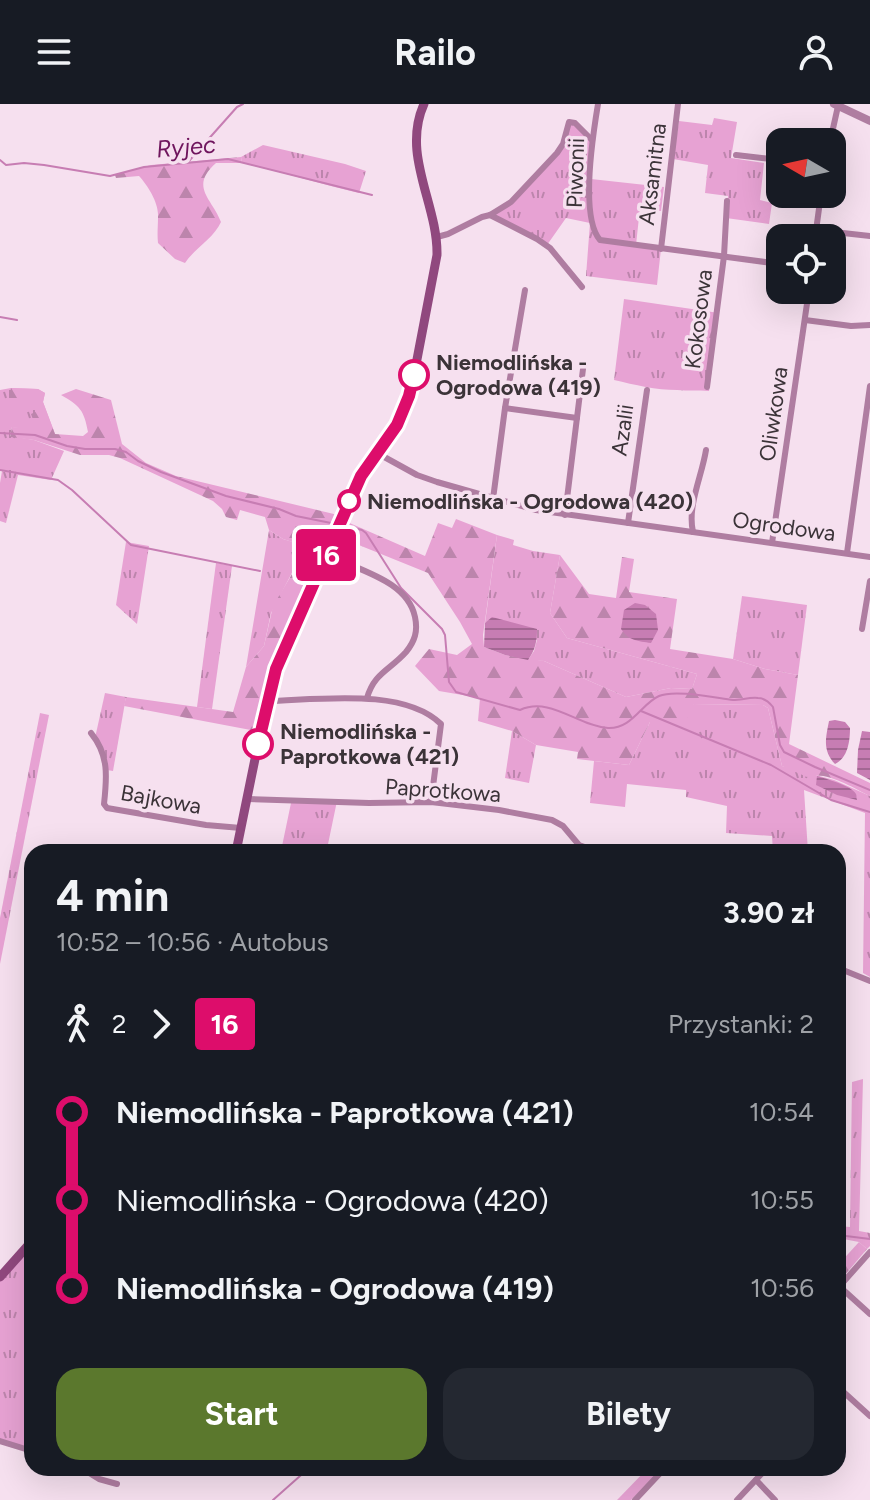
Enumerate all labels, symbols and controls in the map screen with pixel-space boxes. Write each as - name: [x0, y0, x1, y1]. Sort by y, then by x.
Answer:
- icon: menu: [32, 30, 76, 74]
- icon: person: [794, 30, 838, 74]
- text: Railo: [394, 31, 476, 74]
- street label: Aksamitna: [633, 121, 672, 227]
- north arrow: [766, 128, 846, 208]
- map controls: [766, 128, 846, 304]
- water label: Ryjec: [155, 129, 217, 164]
- street label: Piwonii: [561, 138, 590, 209]
- button: locate: [766, 224, 846, 304]
- street label: Kokosowa: [679, 268, 718, 370]
- place label: Niemodlińska - Ogrodowa (419): [436, 349, 601, 401]
- marker: Niemodlińska - Ogrodowa (419): [399, 360, 429, 390]
- street label: Oliwkowa: [753, 365, 794, 463]
- street label: Azalii: [606, 402, 639, 458]
- place label: Niemodlińska - Ogrodowa (420): [367, 488, 693, 515]
- marker: Niemodlińska - Ogrodowa (420): [338, 490, 360, 512]
- street label: Ogrodowa: [731, 506, 837, 547]
- line badge: 16: [290, 529, 362, 581]
- text: 16: [312, 538, 340, 572]
- place label: Niemodlińska - Paprotkowa (421): [280, 718, 459, 770]
- marker: Niemodlińska - Paprotkowa (421): [243, 729, 273, 759]
- street label: Paprotkowa: [384, 773, 502, 808]
- street label: Bajkowa: [118, 779, 203, 820]
- text: 4 min: [56, 869, 169, 922]
- text: 3.90 zł: [723, 894, 814, 931]
- text: 10:52 – 10:56 · Autobus: [56, 926, 329, 958]
- icon: walk: [56, 1002, 100, 1046]
- icon: forward: [139, 1002, 183, 1046]
- text: 16: [211, 1007, 239, 1041]
- text: 2: [112, 1008, 127, 1040]
- text: Przystanki: 2: [668, 1008, 814, 1040]
- text: Niemodlińska - Paprotkowa (421): [116, 1094, 574, 1131]
- text: 10:54: [749, 1096, 814, 1128]
- text: Niemodlińska - Ogrodowa (420): [116, 1182, 549, 1219]
- text: 10:55: [750, 1184, 814, 1216]
- text: Niemodlińska - Ogrodowa (419): [116, 1270, 554, 1307]
- text: 10:56: [750, 1272, 814, 1304]
- button: Start: [56, 1368, 427, 1460]
- button: Bilety: [443, 1368, 814, 1460]

